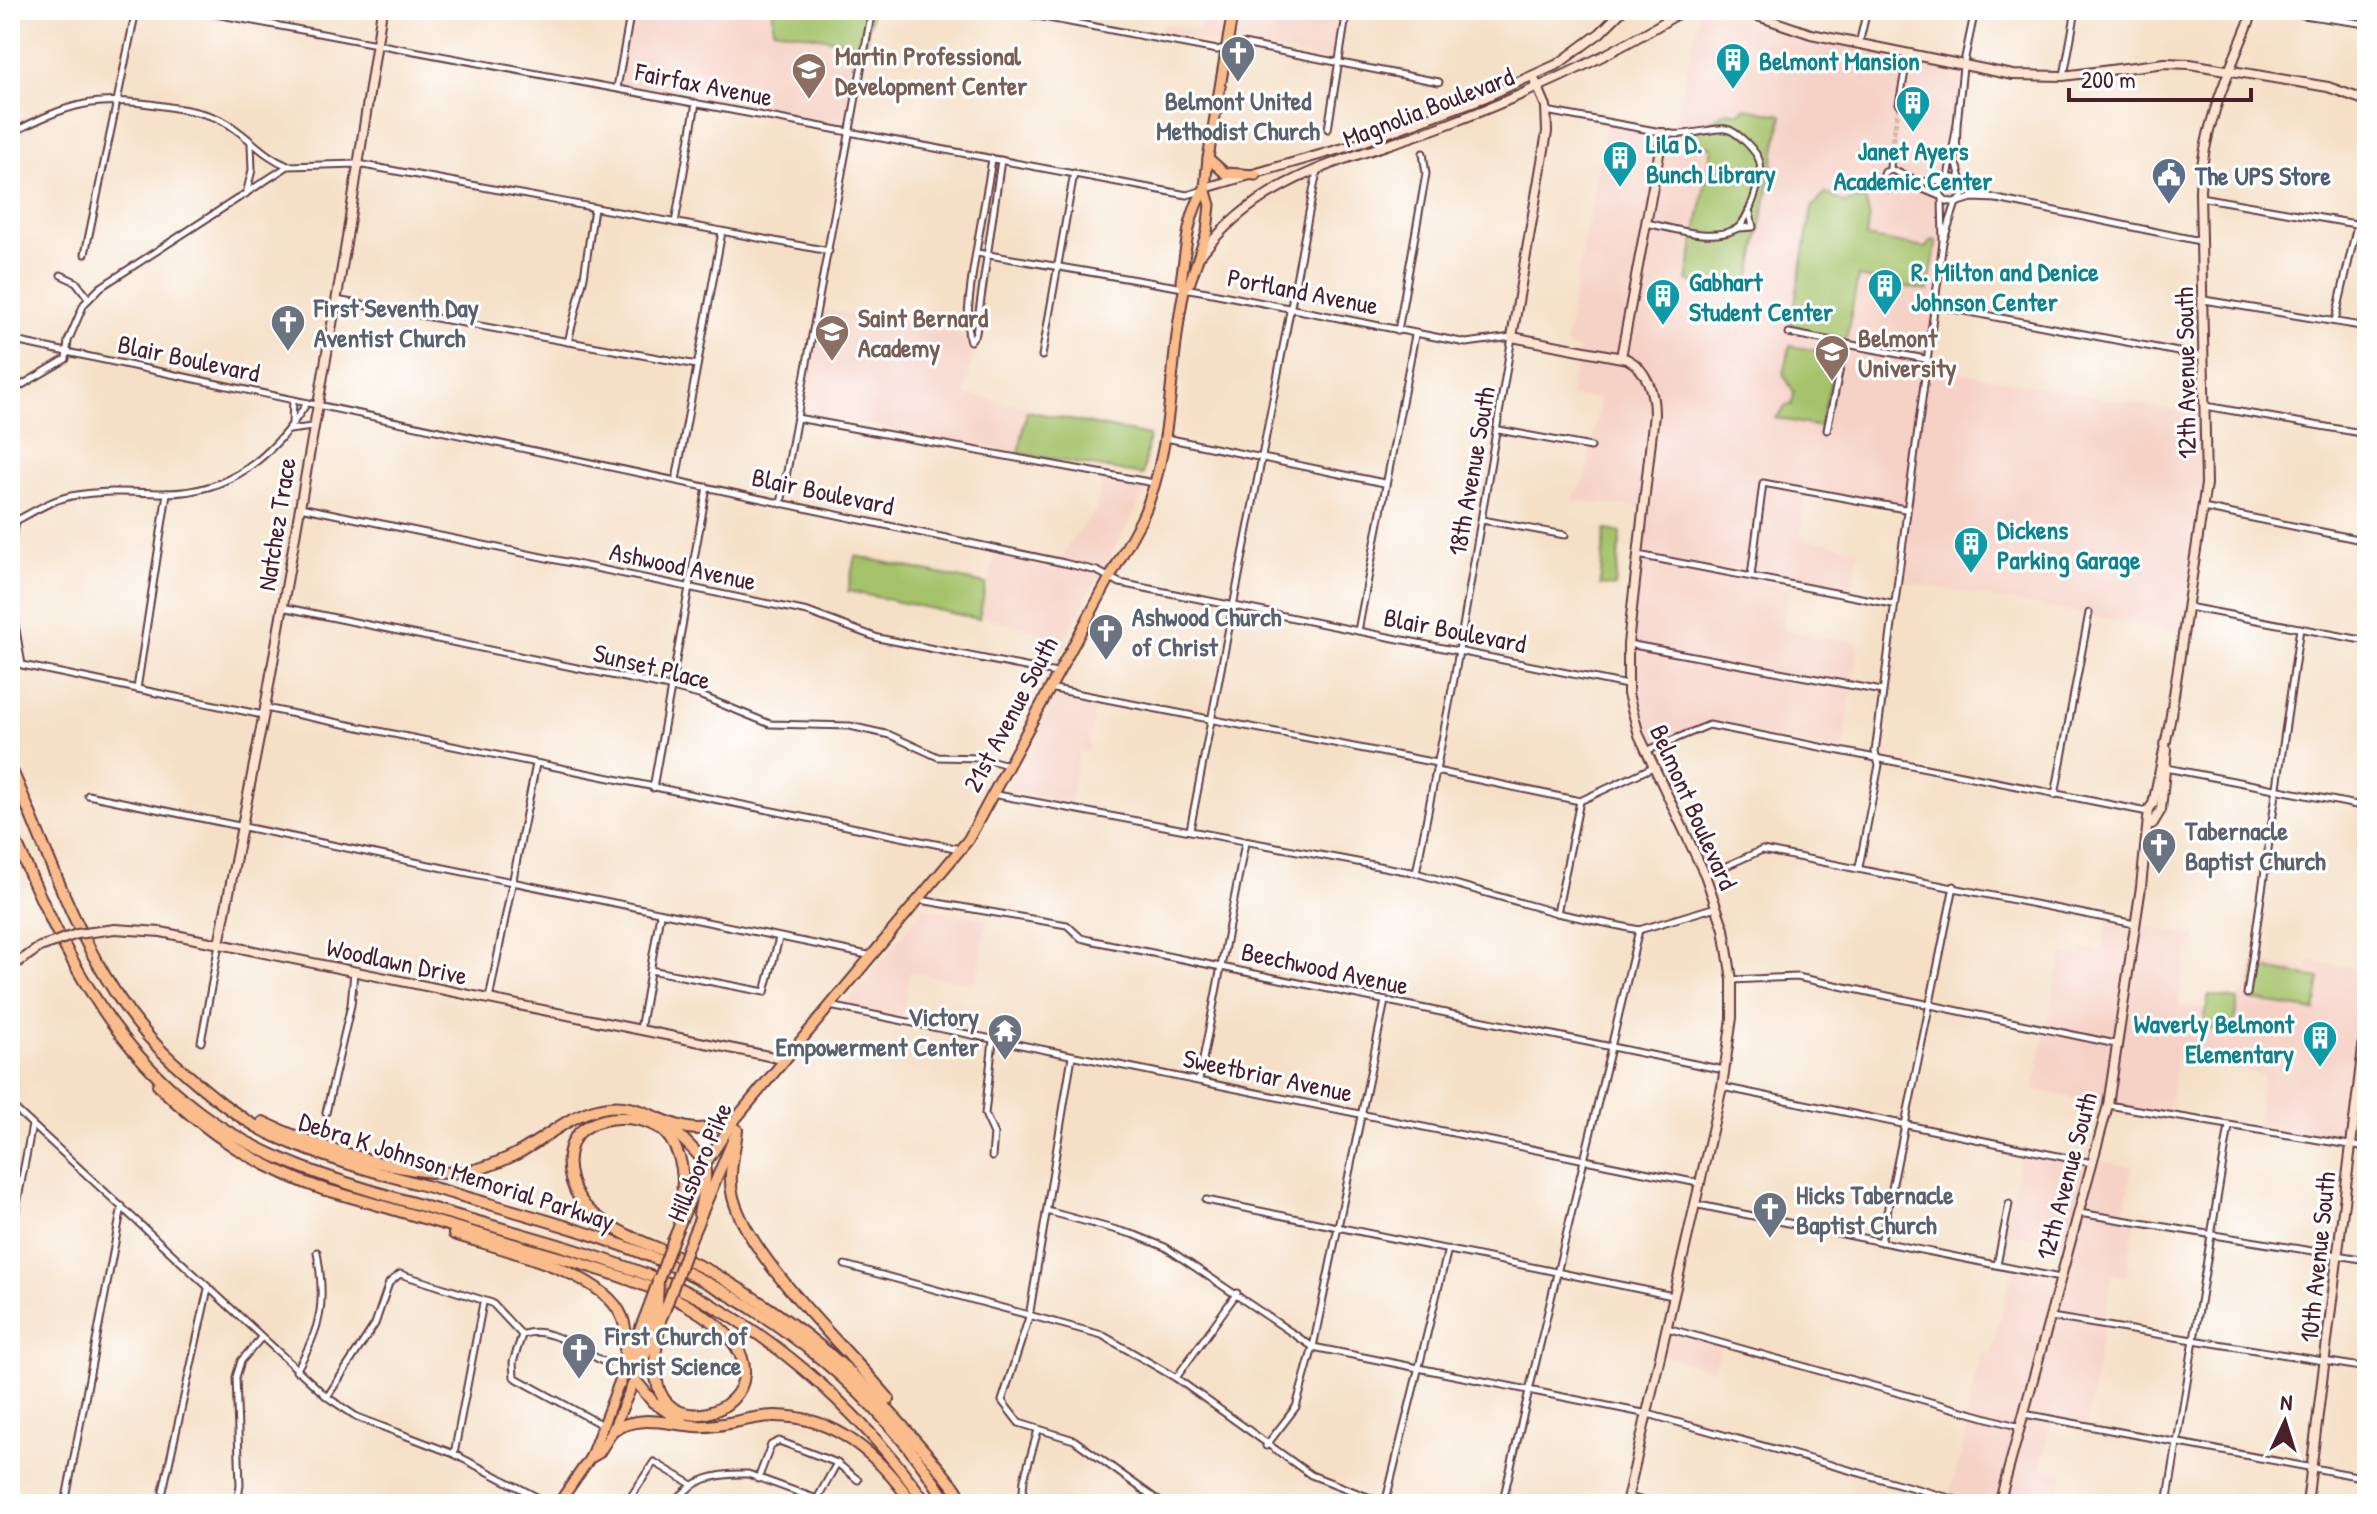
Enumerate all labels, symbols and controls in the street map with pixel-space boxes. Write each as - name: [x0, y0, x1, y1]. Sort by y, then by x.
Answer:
- church icon: Belmont United Methodist Church: [1219, 34, 1257, 84]
- place label: Martin Professional Development Center: [835, 38, 1028, 104]
- building icon: Belmont Mansion: [1714, 41, 1752, 91]
- place label: Belmont Mansion: [1759, 43, 1920, 78]
- school or university icon: Martin Professional Development Center: [790, 51, 828, 101]
- scale bar: [2069, 52, 2251, 102]
- street label: Fairfax Avenue: [632, 53, 776, 114]
- street label: Magnolia Boulevard: [1337, 58, 1519, 156]
- text: 200 m: [2081, 63, 2136, 95]
- place label: Belmont United Methodist Church: [1156, 83, 1320, 148]
- building icon: Janet Ayers Academic Center: [1894, 84, 1932, 134]
- place label: Lila D. Bunch Library: [1646, 126, 1776, 192]
- place label: Janet Ayers Academic Center: [1834, 133, 1993, 198]
- building icon: Lila D. Bunch Library: [1601, 139, 1639, 189]
- public building icon: The UPS Store: [2150, 156, 2188, 206]
- place label: The UPS Store: [2194, 158, 2332, 193]
- place label: R. Milton and Denice Johnson Center: [1911, 254, 2099, 319]
- street label: Portland Avenue: [1225, 259, 1381, 323]
- place label: Gabhart Student Center: [1689, 264, 1834, 329]
- building icon: R. Milton and Denice Johnson Center: [1866, 267, 1904, 317]
- building icon: Gabhart Student Center: [1644, 277, 1682, 327]
- street label: 12th Avenue South: [2166, 287, 2204, 459]
- place label: First Seventh Day Aventist Church: [313, 290, 479, 355]
- place label: Saint Bernard Academy: [858, 300, 989, 366]
- church icon: First Seventh Day Aventist Church: [269, 303, 307, 353]
- school or university icon: Saint Bernard Academy: [813, 313, 851, 363]
- place label: Belmont University: [1858, 320, 1956, 386]
- street label: Blair Boulevard: [115, 326, 263, 390]
- school or university icon: Belmont University: [1813, 333, 1851, 383]
- street label: 18th Avenue South: [1439, 384, 1503, 558]
- street label: Natchez Trace: [248, 455, 304, 593]
- street label: Blair Boulevard: [749, 459, 897, 523]
- place label: Dickens Parking Garage: [1997, 512, 2141, 578]
- building icon: Dickens Parking Garage: [1952, 525, 1990, 575]
- street label: Ashwood Avenue: [607, 533, 759, 599]
- place label: Ashwood Church of Christ: [1132, 599, 1281, 664]
- street label: Blair Boulevard: [1381, 599, 1529, 661]
- church icon: Ashwood Church of Christ: [1087, 612, 1125, 662]
- street label: 21st Avenue South: [954, 630, 1066, 798]
- street label: Sunset Place: [590, 635, 714, 697]
- street label: Belmont Boulevard: [1642, 719, 1746, 895]
- place label: Tabernacle Baptist Church: [2184, 813, 2326, 879]
- church icon: Tabernacle Baptist Church: [2140, 826, 2178, 876]
- street label: Woodlawn Drive: [323, 929, 471, 993]
- street label: Beechwood Avenue: [1238, 933, 1412, 1003]
- place label: Victory Empowerment Center: [775, 999, 980, 1065]
- place label: Waverly Belmont Elementary: [2134, 1006, 2295, 1072]
- temple icon: Victory Empowerment Center: [986, 1012, 1024, 1062]
- building icon: Waverly Belmont Elementary: [2301, 1019, 2339, 1069]
- street label: Sweetbriar Avenue: [1180, 1040, 1356, 1110]
- street label: 12th Avenue South: [2027, 1088, 2105, 1264]
- street label: Hillsboro Pike: [658, 1097, 740, 1227]
- street label: Debra K Johnson Memorial Parkway: [295, 1103, 619, 1239]
- street label: 10th Avenue South: [2291, 1170, 2343, 1344]
- place label: Hicks Tabernacle Baptist Church: [1796, 1177, 1954, 1243]
- church icon: Hicks Tabernacle Baptist Church: [1751, 1190, 1789, 1240]
- place label: First Church of Christ Science: [604, 1318, 749, 1383]
- church icon: First Church of Christ Science: [560, 1331, 598, 1381]
- north arrow: [2245, 1382, 2325, 1462]
- text: N: [2280, 1387, 2294, 1417]

